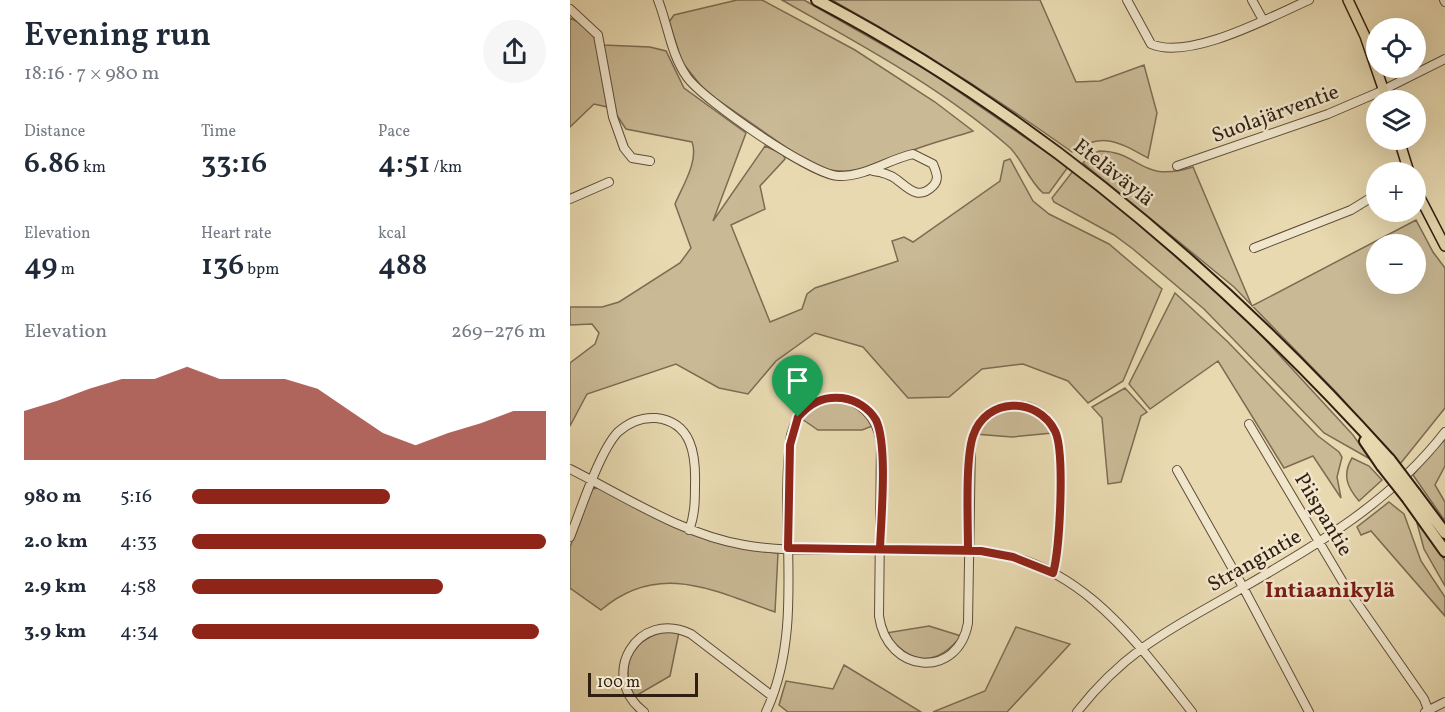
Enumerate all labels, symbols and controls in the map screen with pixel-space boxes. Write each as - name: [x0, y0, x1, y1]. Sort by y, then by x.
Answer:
- text: Evening run: [24, 14, 211, 60]
- map controls: [1366, 18, 1426, 294]
- button: locate: [1366, 18, 1426, 78]
- button: share: [483, 20, 546, 83]
- text: 18:16 · 7 × 980 m: [24, 60, 159, 88]
- street label: Suolajärventie: [1208, 78, 1343, 151]
- button: layers: [1366, 90, 1426, 150]
- text: Distance: [24, 121, 85, 143]
- text: Time: [201, 121, 236, 143]
- text: Pace: [378, 121, 410, 143]
- street label: Eteläväylä: [1067, 133, 1159, 214]
- text: 6.86: [24, 143, 80, 185]
- text: 33:16: [201, 143, 267, 185]
- text: 4:51: [378, 143, 430, 185]
- text: km: [80, 157, 106, 179]
- text: /km: [430, 157, 462, 179]
- button: +: [1366, 162, 1426, 222]
- text: Elevation: [24, 223, 91, 245]
- text: Heart rate: [201, 223, 272, 245]
- text: kcal: [378, 223, 406, 245]
- button: −: [1366, 234, 1426, 294]
- text: 49: [24, 245, 58, 287]
- text: 136: [201, 245, 244, 287]
- text: 488: [378, 245, 428, 287]
- text: m: [58, 259, 75, 281]
- text: bpm: [244, 259, 279, 281]
- text: Elevation: [24, 318, 107, 346]
- text: 269–276 m: [451, 318, 546, 346]
- pin: [772, 355, 823, 417]
- icon: arrive: [781, 364, 814, 397]
- street label: Piispantie: [1286, 468, 1359, 562]
- text: 980 m: [24, 483, 82, 511]
- text: 5:16: [120, 483, 152, 511]
- street label: Strangintie: [1202, 523, 1307, 600]
- text: 2.0 km: [24, 528, 88, 556]
- text: 4:33: [120, 528, 157, 556]
- text: 2.9 km: [24, 573, 87, 601]
- text: 4:58: [120, 573, 156, 601]
- district label: Intiaanikylä: [1265, 576, 1395, 607]
- text: 3.9 km: [24, 618, 86, 646]
- text: 4:34: [120, 618, 159, 646]
- scale bar: [588, 670, 698, 698]
- text: 100 m: [597, 672, 640, 694]

